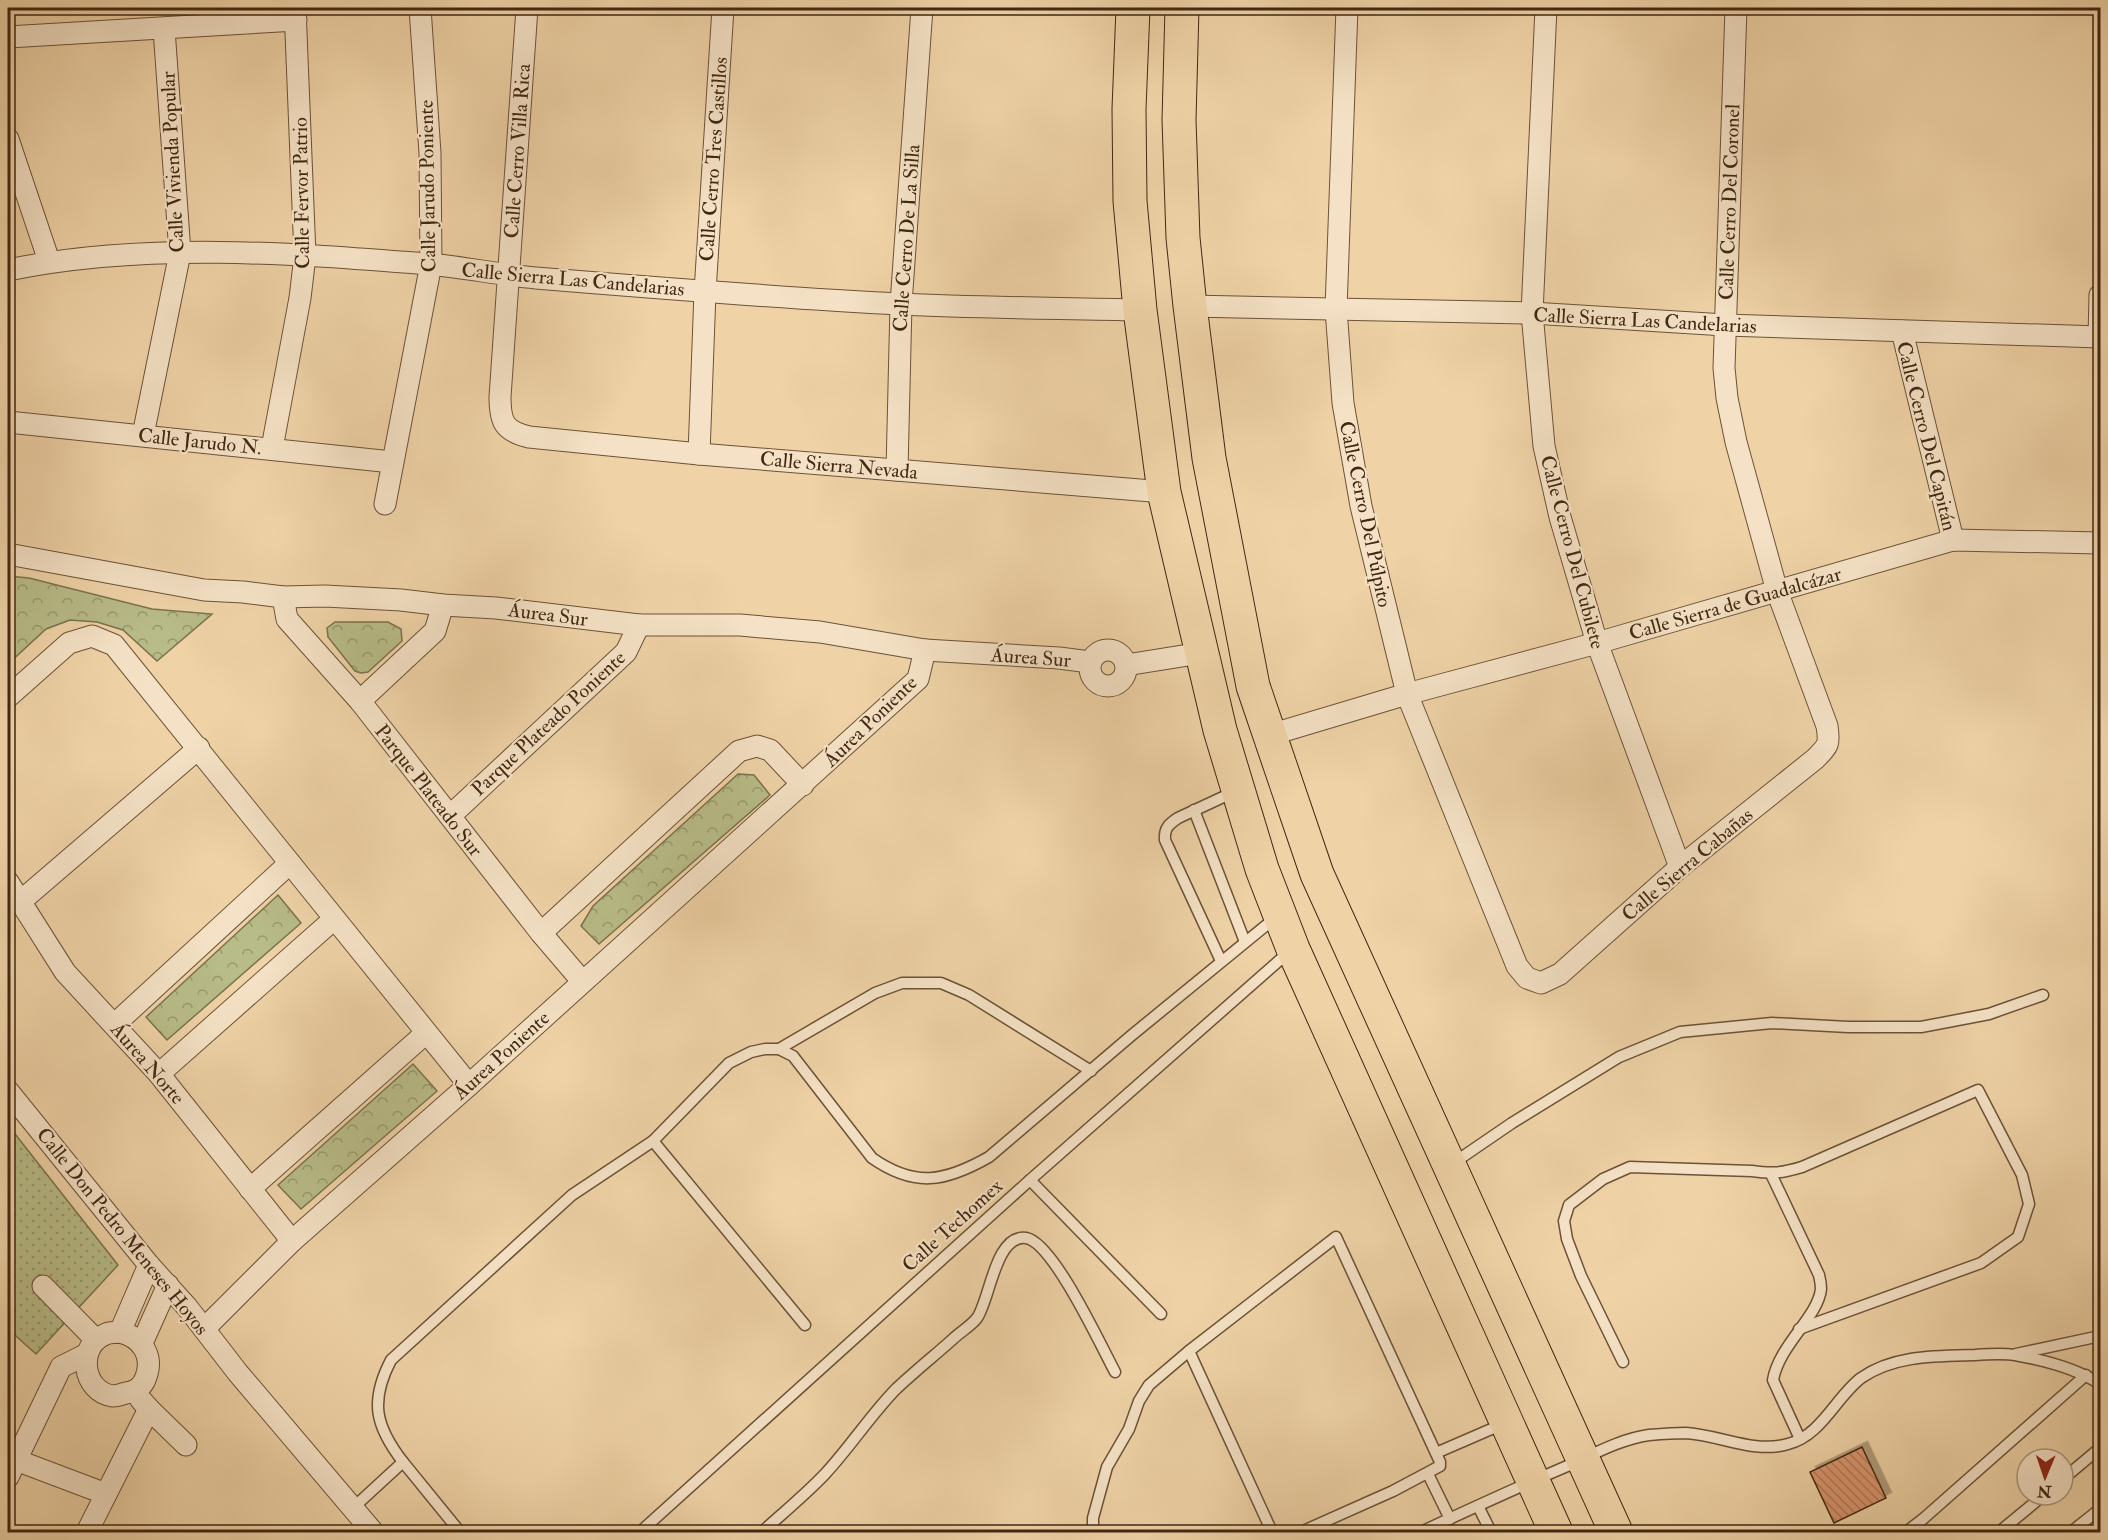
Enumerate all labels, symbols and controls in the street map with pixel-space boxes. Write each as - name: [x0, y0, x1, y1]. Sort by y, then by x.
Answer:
- street label: Calle Cerro Tres Castillos: [694, 56, 733, 262]
- street label: Calle Cerro Villa Rica: [499, 62, 536, 239]
- street label: Calle Vivienda Popular: [155, 70, 191, 253]
- street label: Calle Jarudo Poniente: [413, 99, 442, 273]
- street label: Calle Cerro Del Coronel: [1714, 104, 1745, 301]
- street label: Calle Fervor Patrio: [288, 117, 315, 269]
- street label: Calle Cerro De La Silla: [887, 143, 926, 333]
- street label: Calle Sierra Las Candelarias: [460, 257, 686, 302]
- street label: Calle Sierra Las Candelarias: [1533, 302, 1757, 339]
- street label: Calle Cerro Del Capitán: [1890, 339, 1962, 534]
- street label: Calle Cerro Del Púlpito: [1333, 419, 1397, 610]
- street label: Calle Jarudo N.: [137, 423, 263, 460]
- street label: Calle Sierra Nevada: [759, 446, 920, 485]
- street label: Calle Cerro Del Cubilete: [1535, 453, 1610, 652]
- street label: Calle Sierra de Guadalcázar: [1626, 561, 1845, 646]
- street label: Áurea Sur: [506, 596, 590, 632]
- street label: Áurea Sur: [989, 641, 1072, 673]
- street label: Parque Plateado Poniente: [466, 645, 631, 801]
- street label: Áurea Poniente: [817, 670, 923, 773]
- street label: Parque Plateado Sur: [369, 719, 488, 862]
- street label: Calle Sierra Cabañas: [1617, 802, 1758, 927]
- street label: Áurea Poniente: [447, 1005, 555, 1106]
- street label: Áurea Norte: [105, 1016, 191, 1109]
- street label: Calle Don Pedro Meneses Hoyos: [31, 1123, 214, 1340]
- street label: Calle Techomex: [897, 1173, 1008, 1277]
- north arrow: [2015, 1447, 2075, 1507]
- text: N: [2036, 1481, 2053, 1501]

